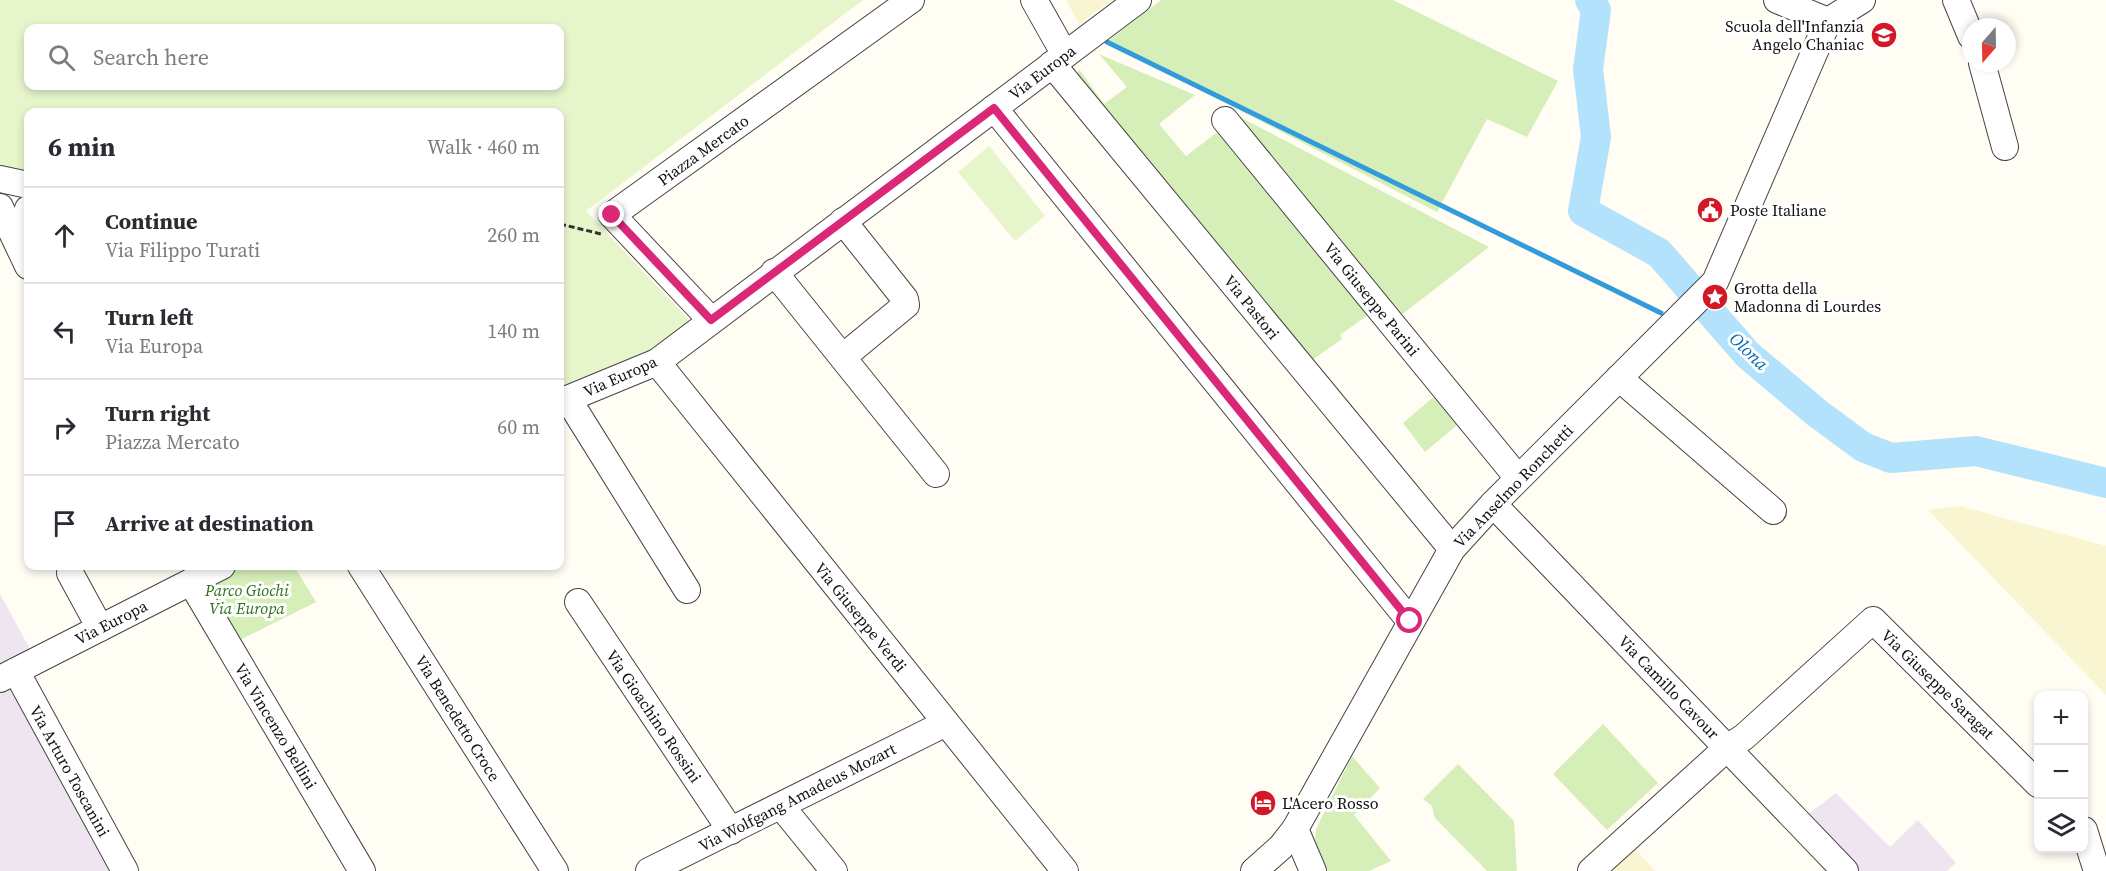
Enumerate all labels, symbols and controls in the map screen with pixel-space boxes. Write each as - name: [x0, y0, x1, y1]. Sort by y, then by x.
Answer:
- place label: Scuola dell'Infanzia Angelo Chaniac: [1725, 15, 1865, 55]
- north arrow: [1962, 18, 2016, 72]
- school or university icon: Scuola dell'Infanzia Angelo Chaniac: [1869, 20, 1899, 50]
- search box: [24, 24, 564, 90]
- street label: Via Europa: [1004, 39, 1081, 104]
- icon: search: [45, 41, 78, 74]
- text: Search here: [93, 42, 209, 72]
- street label: Piazza Mercato: [653, 109, 753, 191]
- text: 6 min: [48, 129, 115, 165]
- text: Walk · 460 m: [427, 133, 540, 161]
- public building icon: Poste Italiane: [1695, 195, 1725, 225]
- place label: Poste Italiane: [1730, 199, 1827, 221]
- route end: [598, 201, 624, 227]
- text: Continue: [105, 206, 198, 236]
- icon: ahead: [48, 219, 81, 252]
- text: 260 m: [487, 221, 540, 249]
- text: Via Filippo Turati: [105, 236, 260, 264]
- street label: Via Giuseppe Parini: [1319, 237, 1425, 361]
- street label: Via Pastori: [1219, 270, 1285, 344]
- place label: Grotta della Madonna di Lourdes: [1734, 277, 1881, 317]
- place icon: Grotta della Madonna di Lourdes: [1700, 282, 1730, 312]
- text: Turn left: [105, 302, 193, 332]
- icon: left: [48, 315, 81, 348]
- text: 140 m: [487, 317, 540, 345]
- water label: Olona: [1724, 326, 1774, 376]
- text: Via Europa: [105, 332, 203, 360]
- street label: Via Europa: [580, 350, 661, 402]
- text: Turn right: [105, 398, 210, 428]
- icon: right: [48, 411, 81, 444]
- text: 60 m: [497, 413, 540, 441]
- street label: Via Anselmo Ronchetti: [1448, 419, 1578, 552]
- text: Piazza Mercato: [105, 428, 240, 456]
- icon: arrive: [48, 507, 81, 540]
- text: Arrive at destination: [105, 508, 314, 538]
- street label: Via Giuseppe Verdi: [810, 558, 912, 677]
- park label: Parco Giochi Via Europa: [204, 579, 289, 619]
- street label: Via Europa: [71, 594, 152, 650]
- route start: [1396, 607, 1422, 633]
- street label: Via Giuseppe Saragat: [1877, 624, 2000, 744]
- street label: Via Camillo Cavour: [1614, 630, 1725, 744]
- street label: Via Gioachino Rossini: [601, 645, 707, 787]
- street label: Via Benedetto Croce: [410, 651, 506, 785]
- street label: Via Vincenzo Bellini: [230, 659, 323, 793]
- map controls: [2034, 691, 2088, 853]
- button: +: [2034, 691, 2088, 745]
- street label: Via Arturo Toscanini: [25, 701, 115, 841]
- street label: Via Wolfgang Amadeus Mozart: [695, 737, 900, 856]
- button: −: [2034, 745, 2088, 799]
- hotel icon: L'Acero Rosso: [1248, 788, 1278, 818]
- place label: L'Acero Rosso: [1282, 792, 1379, 814]
- button: layers: [2034, 799, 2088, 853]

